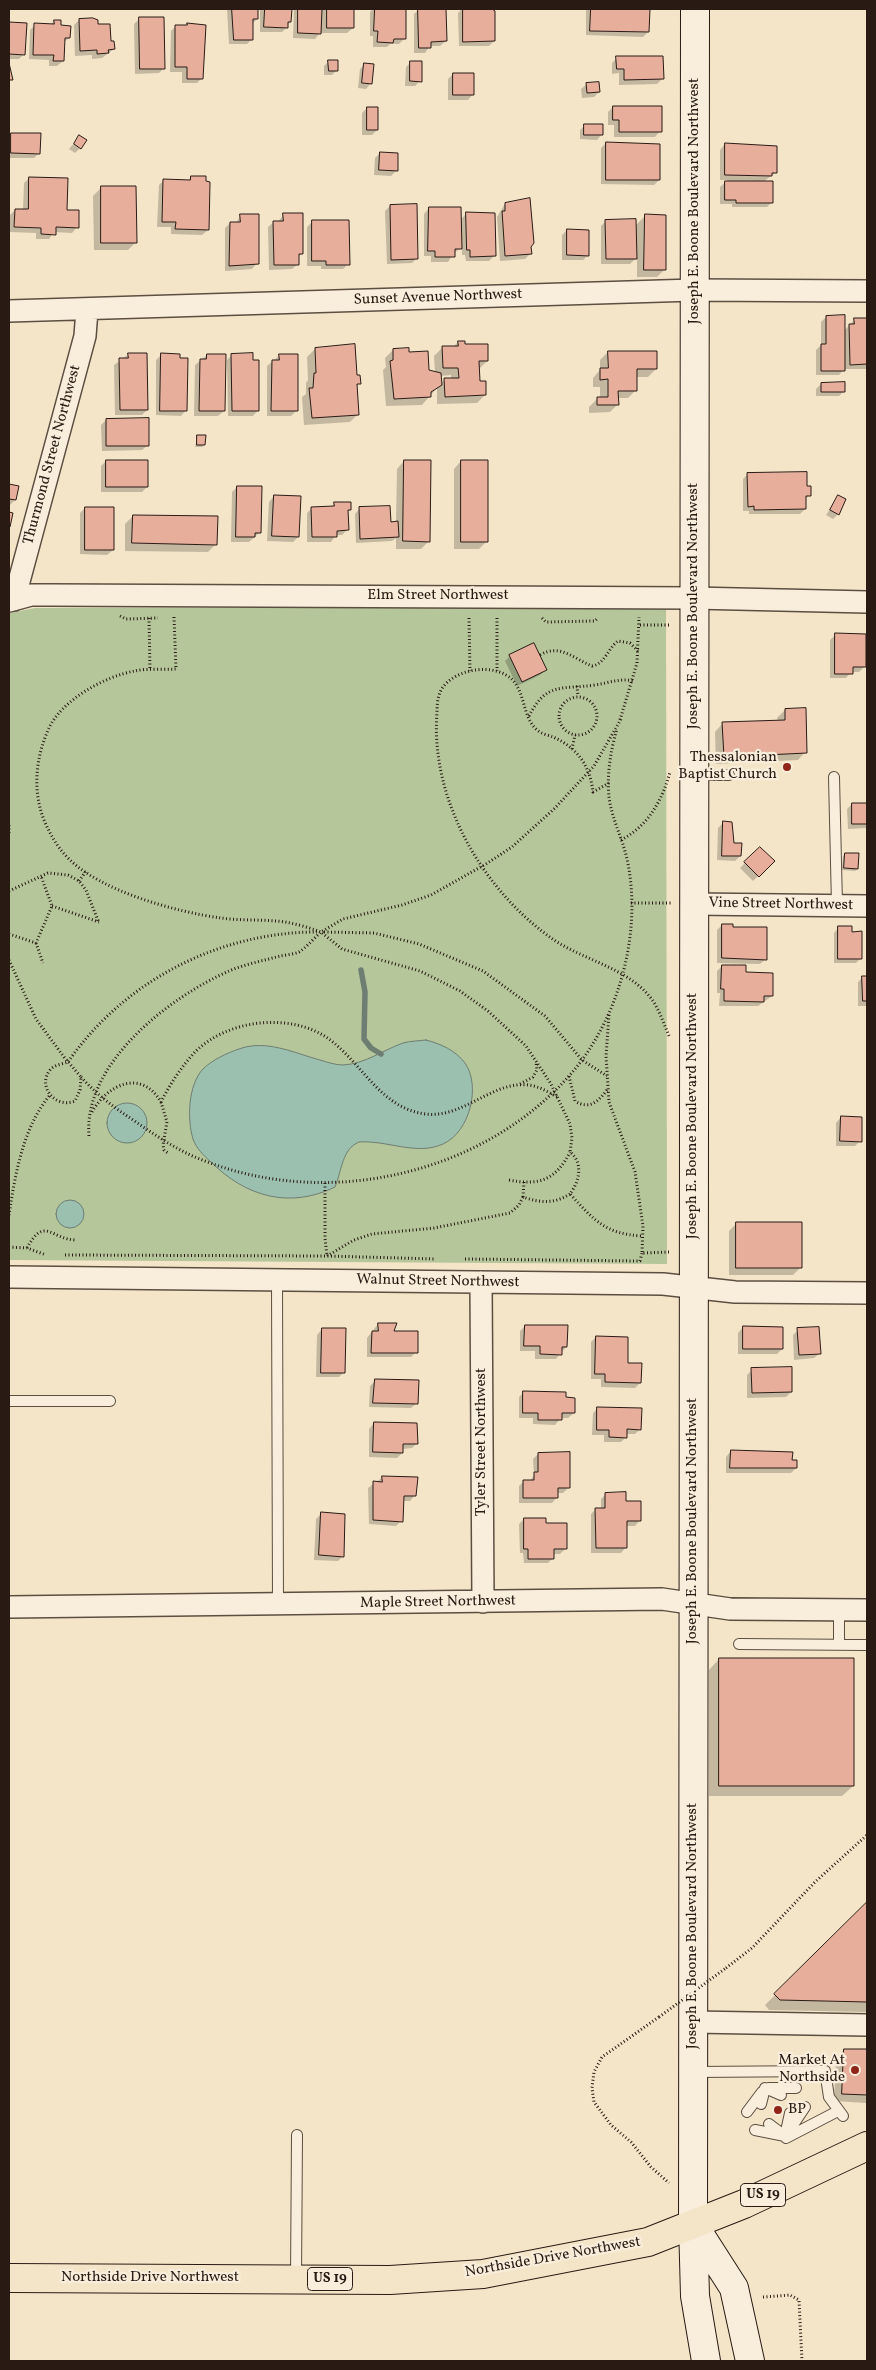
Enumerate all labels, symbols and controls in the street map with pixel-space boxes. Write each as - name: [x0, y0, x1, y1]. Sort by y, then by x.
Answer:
- street label: Joseph E. Boone Boulevard Northwest: [686, 78, 704, 324]
- street label: Sunset Avenue Northwest: [353, 286, 523, 310]
- street label: Thurmond Street Northwest: [20, 363, 86, 547]
- street label: Joseph E. Boone Boulevard Northwest: [685, 483, 703, 729]
- street label: Elm Street Northwest: [367, 587, 509, 605]
- place label: Thessalonian Baptist Church: [678, 749, 777, 784]
- marker: Thessalonian Baptist Church: [781, 761, 793, 773]
- street label: Vine Street Northwest: [709, 895, 853, 915]
- street label: Joseph E. Boone Boulevard Northwest: [684, 993, 702, 1239]
- street label: Walnut Street Northwest: [356, 1272, 520, 1292]
- street label: Tyler Street Northwest: [473, 1368, 491, 1516]
- street label: Joseph E. Boone Boulevard Northwest: [684, 1398, 702, 1644]
- street label: Maple Street Northwest: [360, 1593, 516, 1613]
- street label: Joseph E. Boone Boulevard Northwest: [684, 1803, 702, 2049]
- place label: Market At Northside: [778, 2052, 845, 2087]
- marker: Market At Northside: [849, 2064, 861, 2076]
- place label: BP: [788, 2101, 806, 2119]
- marker: BP: [772, 2104, 784, 2116]
- road number: US 19: [740, 2184, 786, 2206]
- street label: Northside Drive Northwest: [464, 2234, 642, 2282]
- road number: US 19: [308, 2268, 352, 2290]
- street label: Northside Drive Northwest: [61, 2269, 239, 2287]

